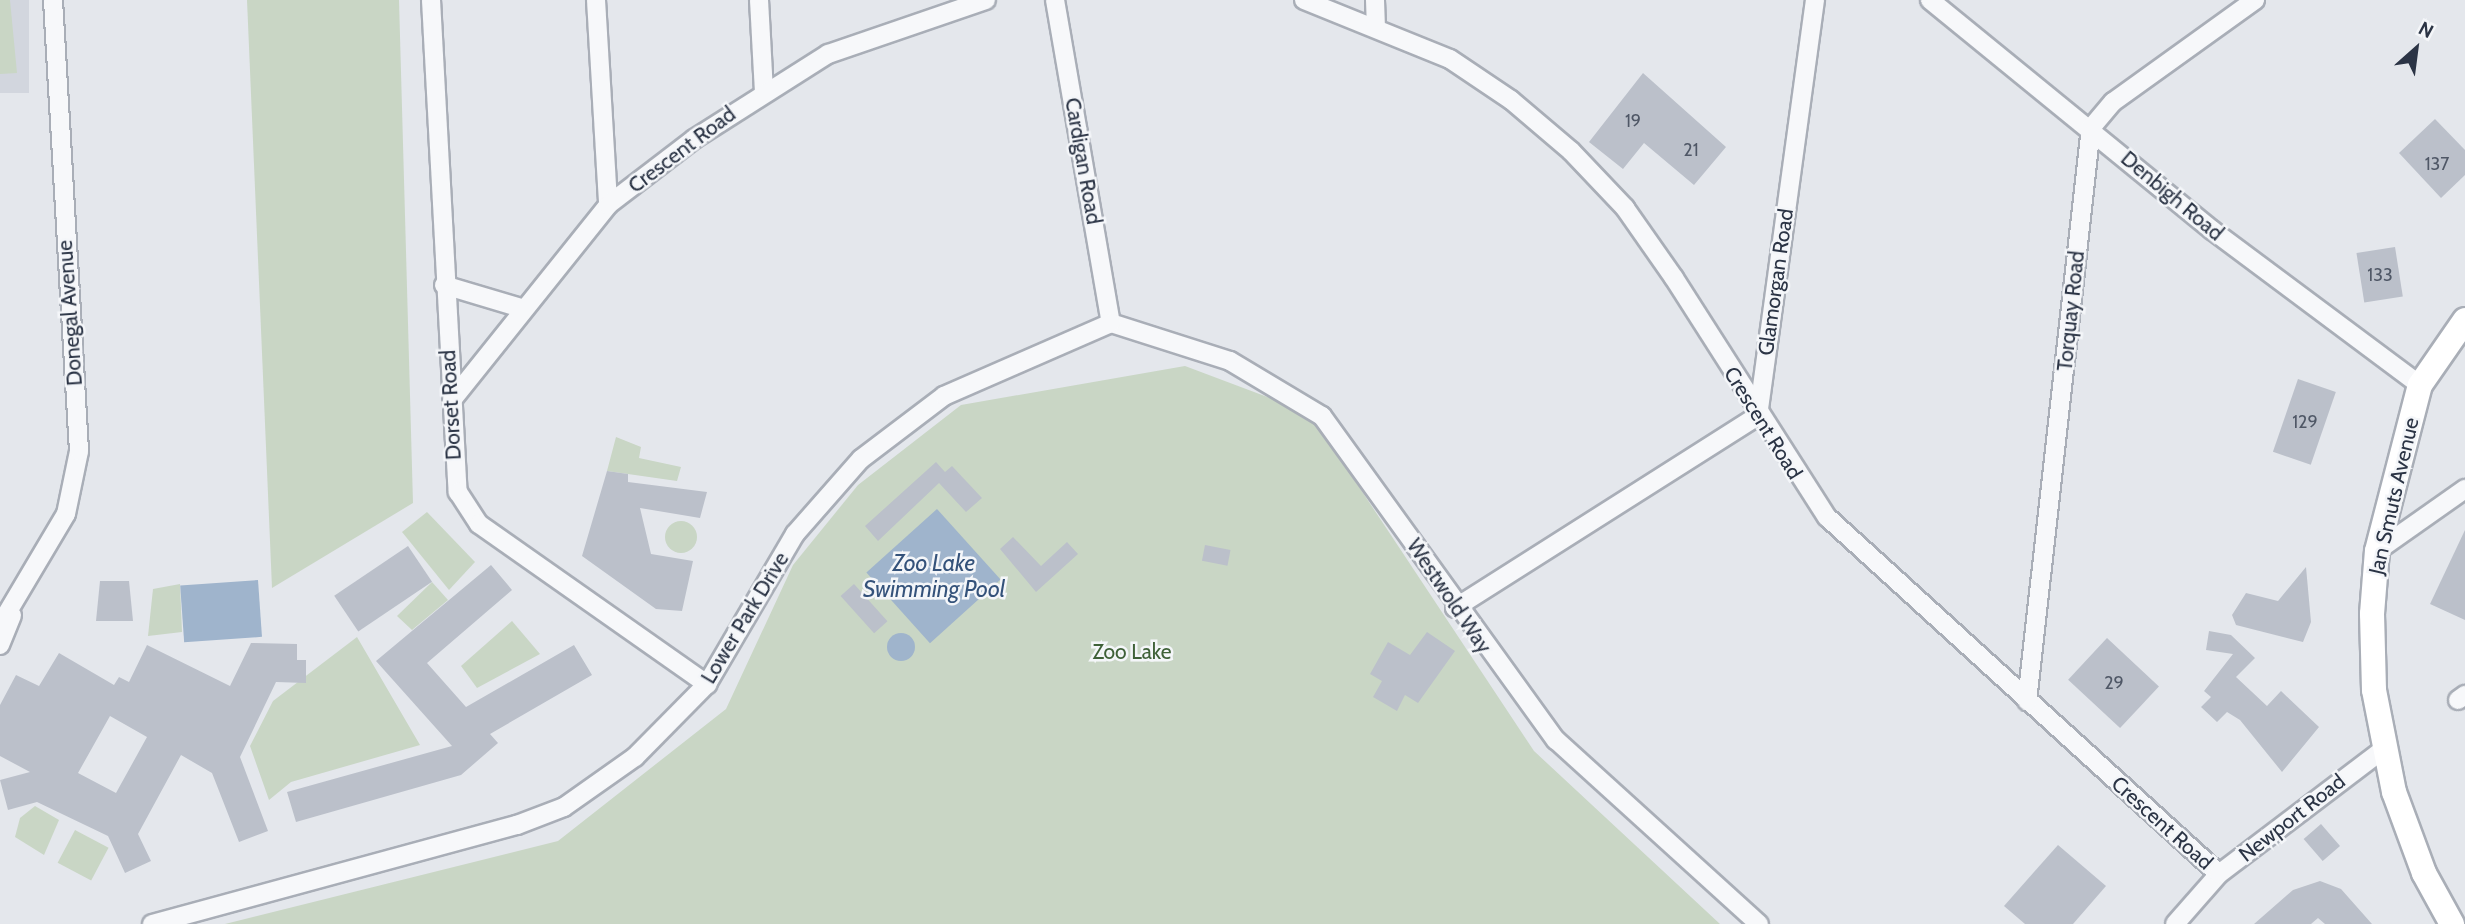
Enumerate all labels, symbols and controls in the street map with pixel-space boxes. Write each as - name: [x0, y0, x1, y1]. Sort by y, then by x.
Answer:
- north arrow: [2381, 14, 2451, 84]
- text: N: [2415, 17, 2437, 43]
- street label: Cardigan Road: [1059, 96, 1107, 226]
- street label: Crescent Road: [623, 102, 741, 198]
- house number: 19: [1625, 110, 1641, 132]
- house number: 21: [1683, 139, 1699, 161]
- street label: Denbigh Road: [2116, 146, 2228, 246]
- house number: 137: [2425, 153, 2449, 175]
- street label: Glamorgan Road: [1753, 207, 1799, 357]
- street label: Donegal Avenue: [52, 239, 88, 387]
- street label: Torquay Road: [2052, 250, 2090, 372]
- house number: 133: [2367, 264, 2393, 286]
- street label: Dorset Road: [436, 349, 466, 461]
- street label: Crescent Road: [1718, 362, 1808, 484]
- house number: 129: [2292, 411, 2318, 433]
- street label: Jan Smuts Avenue: [2364, 415, 2424, 577]
- street label: Westwold Way: [1401, 534, 1497, 658]
- street label: Lower Park Drive: [696, 548, 794, 688]
- water label: Zoo Lake Swimming Pool: [863, 549, 1005, 603]
- park label: Zoo Lake: [1092, 639, 1172, 665]
- house number: 29: [2104, 672, 2124, 694]
- street label: Newport Road: [2234, 769, 2350, 867]
- street label: Crescent Road: [2106, 771, 2218, 875]

